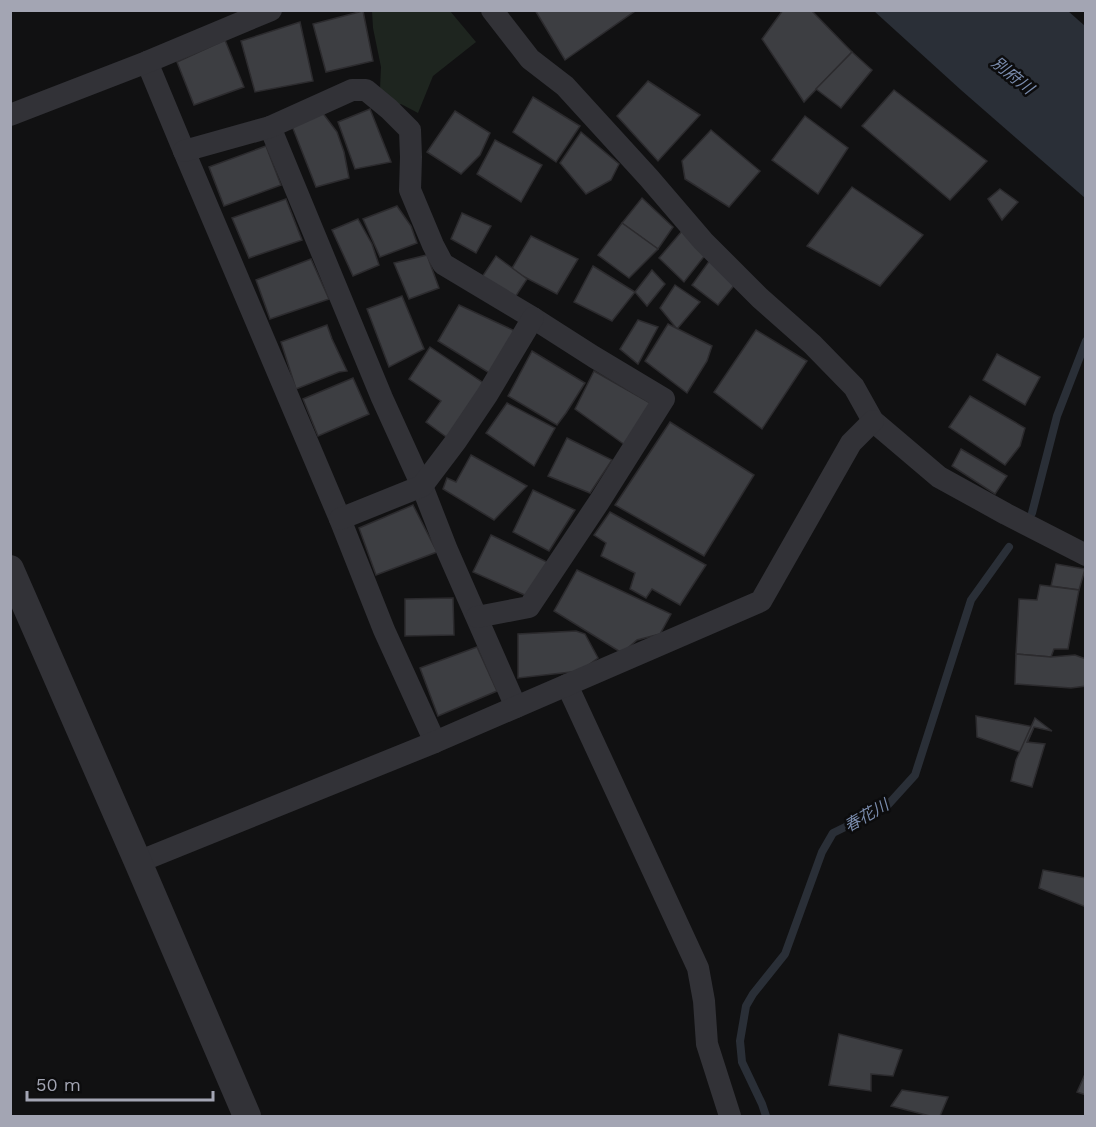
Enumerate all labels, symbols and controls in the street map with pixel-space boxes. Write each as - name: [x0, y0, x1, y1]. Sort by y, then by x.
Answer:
- water label: 別府川: [988, 53, 1039, 99]
- water label: 春花川: [841, 794, 894, 836]
- scale bar: [27, 1064, 213, 1102]
- text: 50 m: [36, 1074, 81, 1095]

